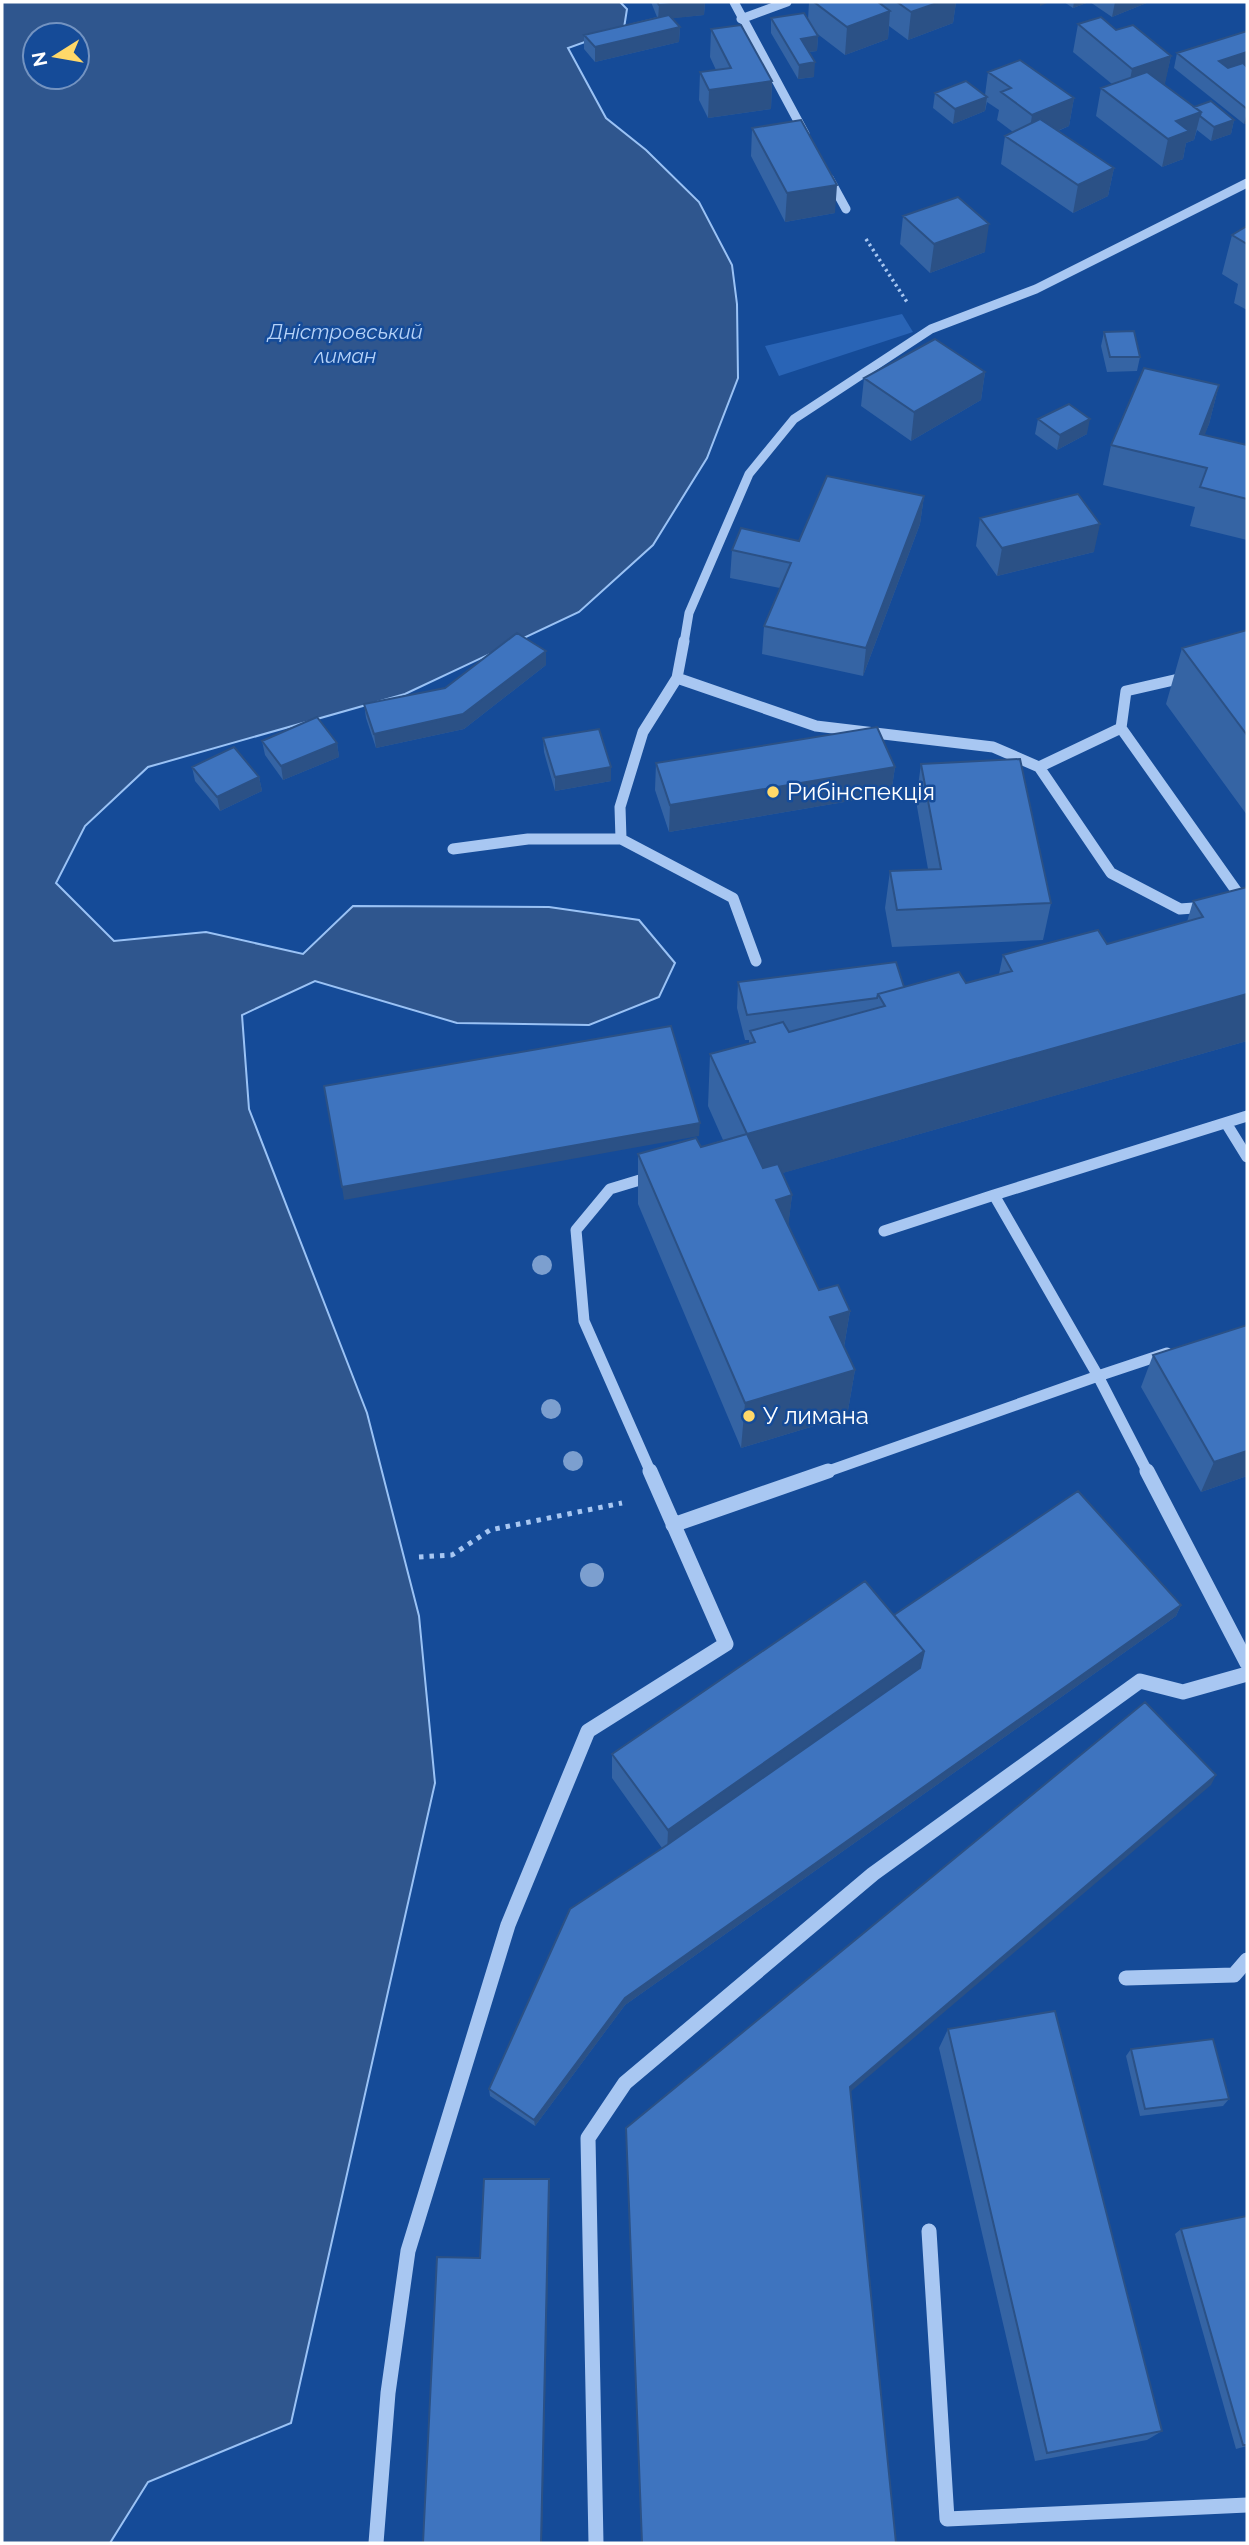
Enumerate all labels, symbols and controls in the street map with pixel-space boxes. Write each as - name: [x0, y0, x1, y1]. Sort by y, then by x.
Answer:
- north arrow: [21, 21, 91, 91]
- text: N: [27, 50, 51, 68]
- water label: Дністровський лиман: [266, 319, 423, 368]
- place label: Рибінспекція: [787, 777, 935, 806]
- marker: Рибінспекція: [765, 784, 781, 800]
- place label: У лимана: [763, 1401, 869, 1430]
- marker: У лимана: [741, 1408, 757, 1424]

